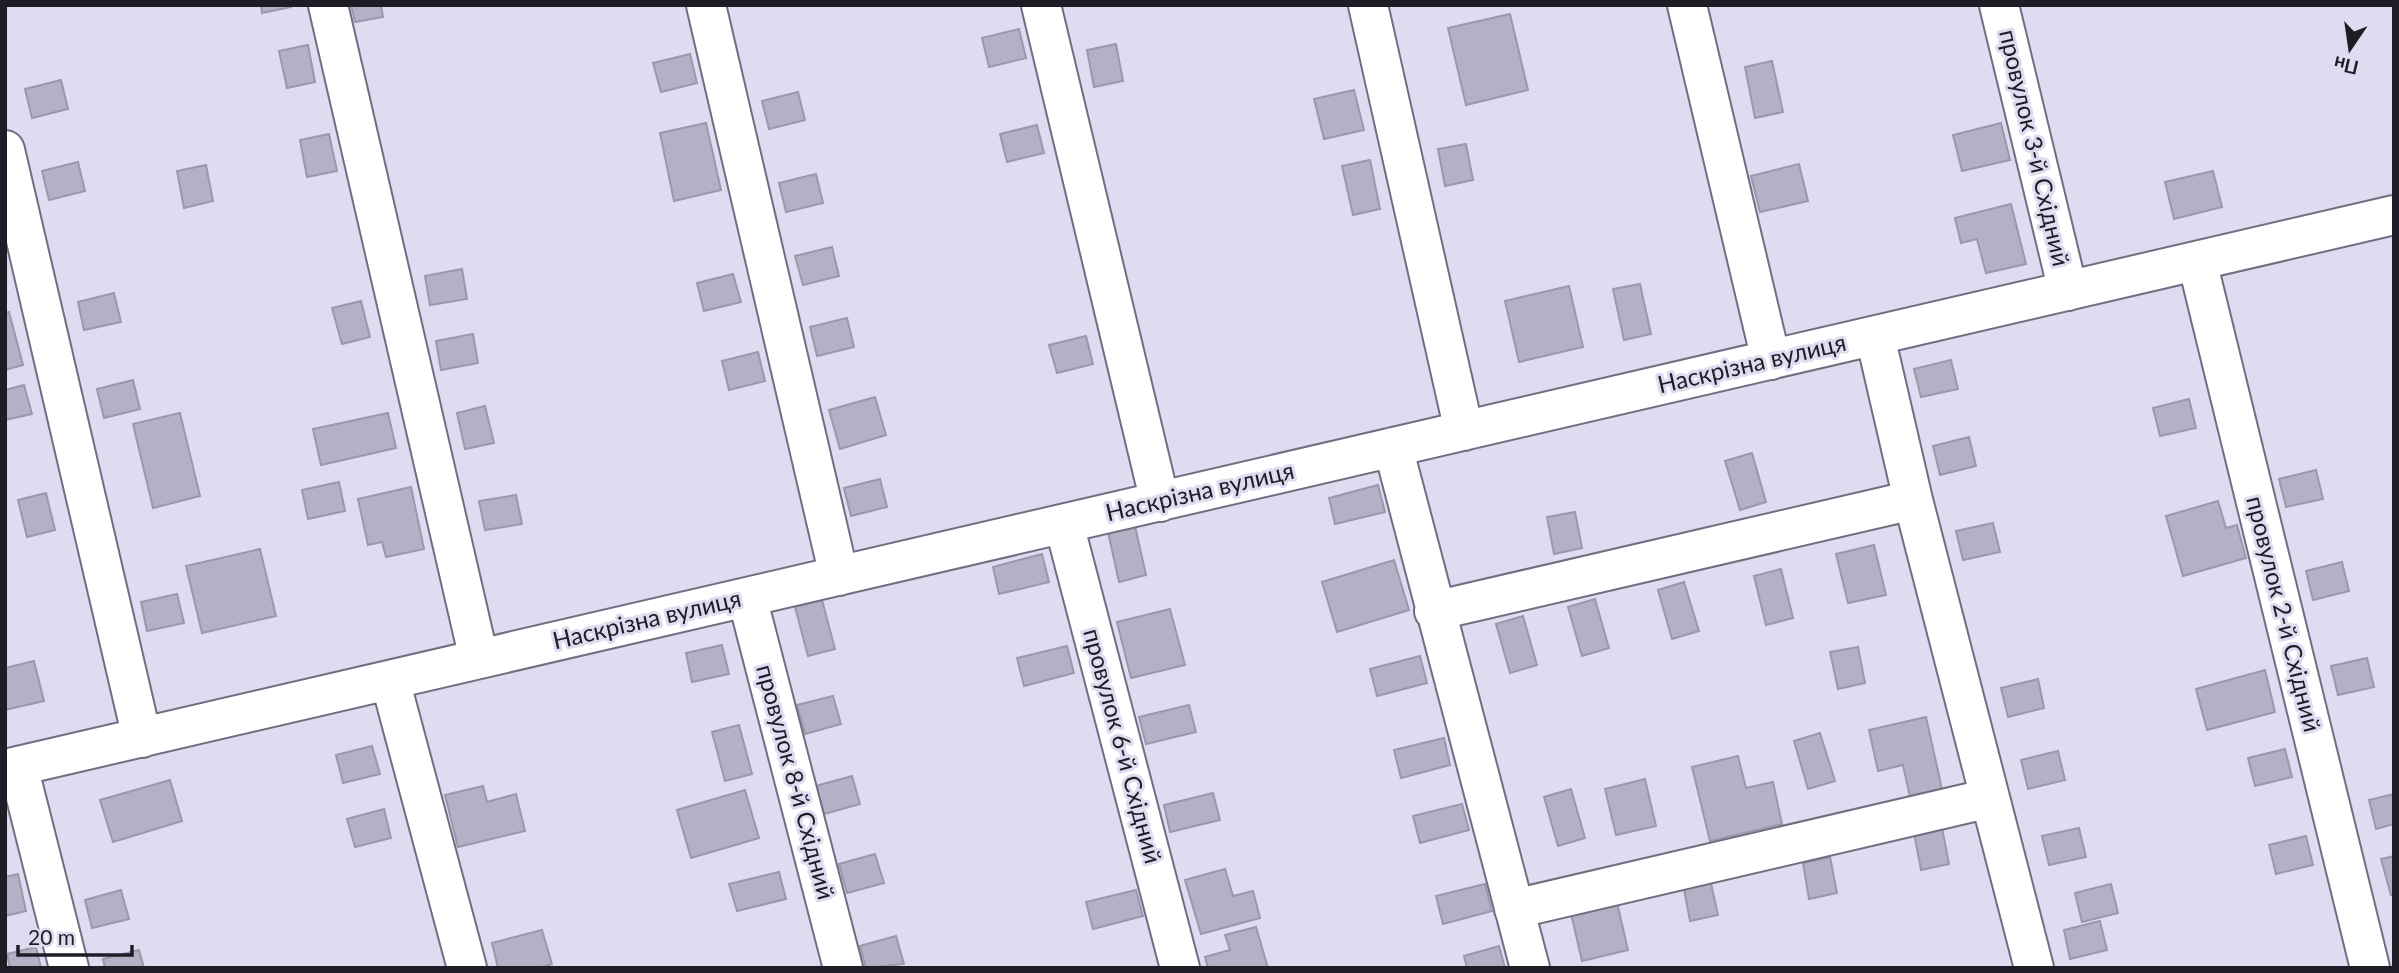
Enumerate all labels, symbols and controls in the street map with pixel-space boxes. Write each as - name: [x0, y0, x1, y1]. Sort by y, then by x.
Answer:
- north arrow: [2315, 14, 2385, 84]
- street label: провулок 3-й Східний: [1994, 26, 2077, 269]
- text: Пн: [2331, 52, 2361, 80]
- street label: Наскрізна вулиця: [1655, 327, 1849, 398]
- street label: Наскрізна вулиця: [1103, 455, 1297, 526]
- street label: провулок 2-й Східний: [2241, 493, 2328, 735]
- street label: Наскрізна вулиця: [550, 583, 744, 654]
- street label: провулок 6-й Східний: [1078, 625, 1169, 866]
- street label: провулок 8-й Східний: [751, 661, 842, 902]
- scale bar: [18, 914, 131, 958]
- text: 20 m: [28, 924, 75, 949]

